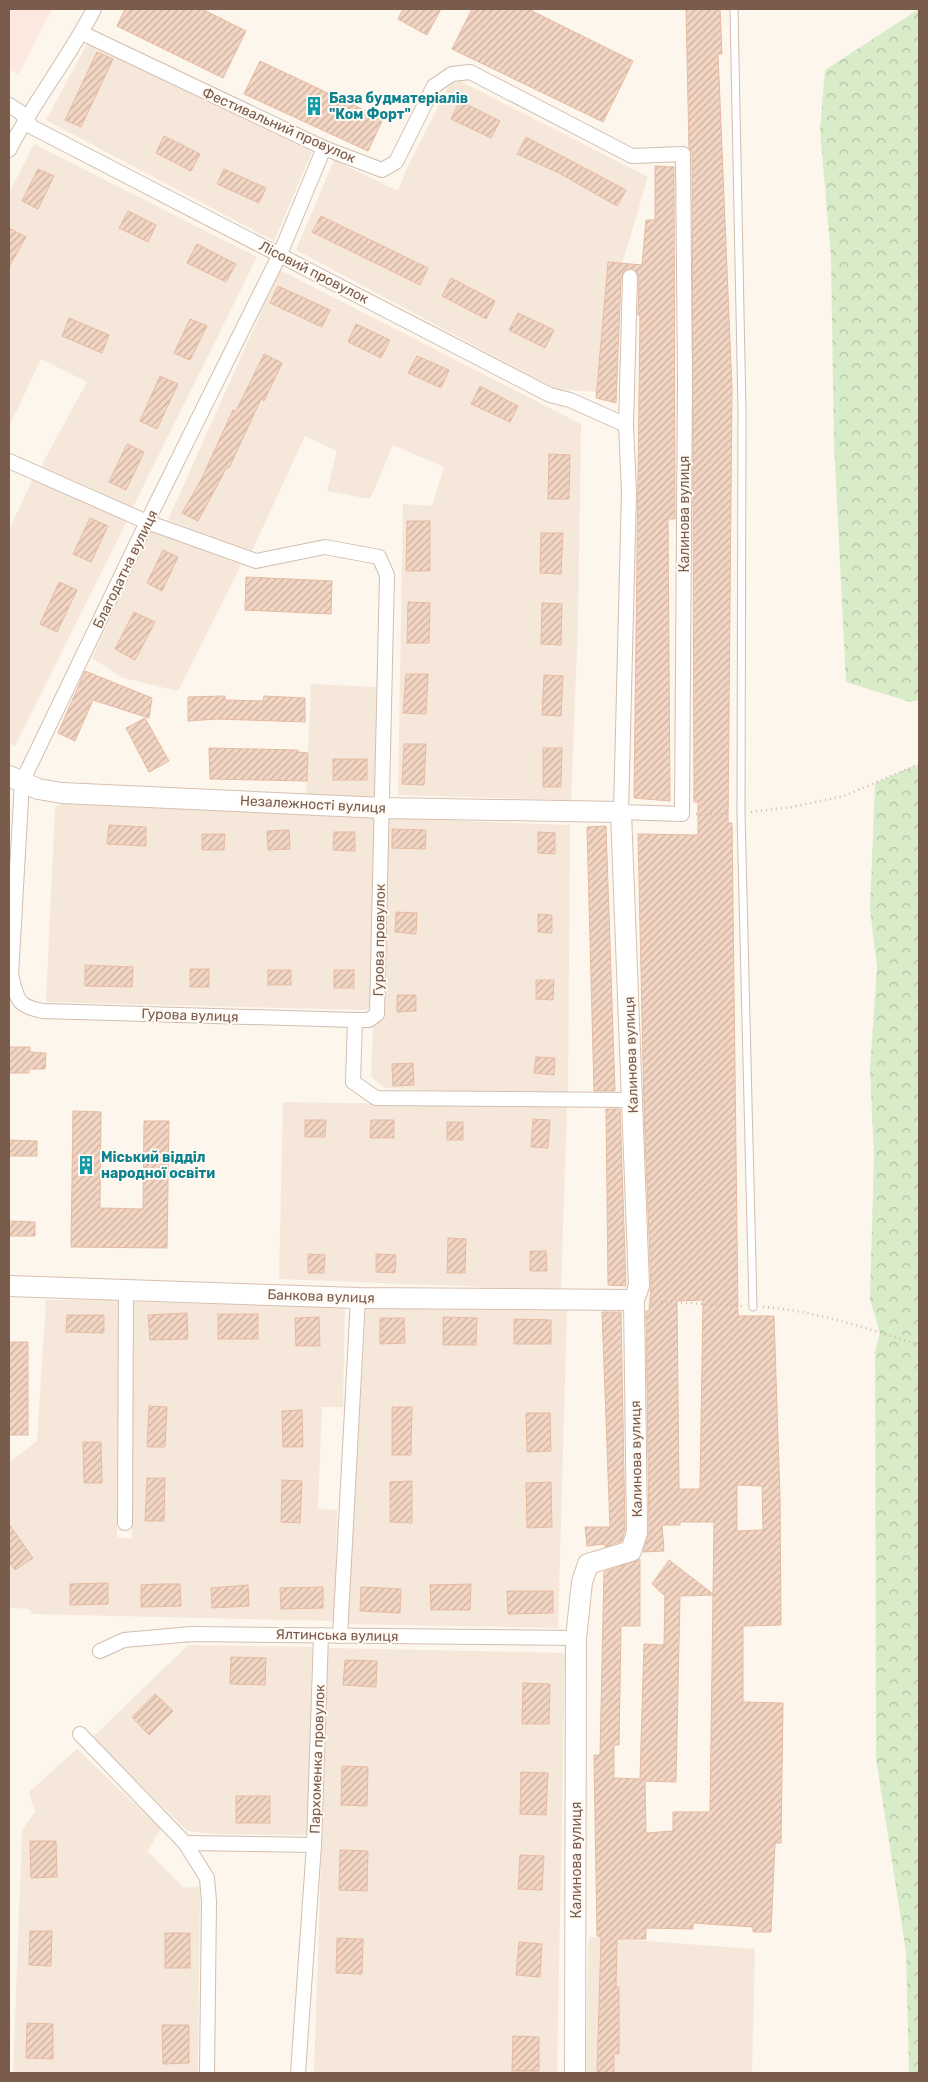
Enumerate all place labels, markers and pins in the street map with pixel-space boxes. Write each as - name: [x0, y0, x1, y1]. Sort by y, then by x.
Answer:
- place label: База будматеріалів "Ком Форт": [329, 90, 468, 123]
- building icon: База будматеріалів "Ком Форт": [303, 95, 325, 117]
- place label: Міський відділ народної освіти: [101, 1149, 215, 1182]
- building icon: Міський відділ народної освіти: [75, 1154, 97, 1176]

